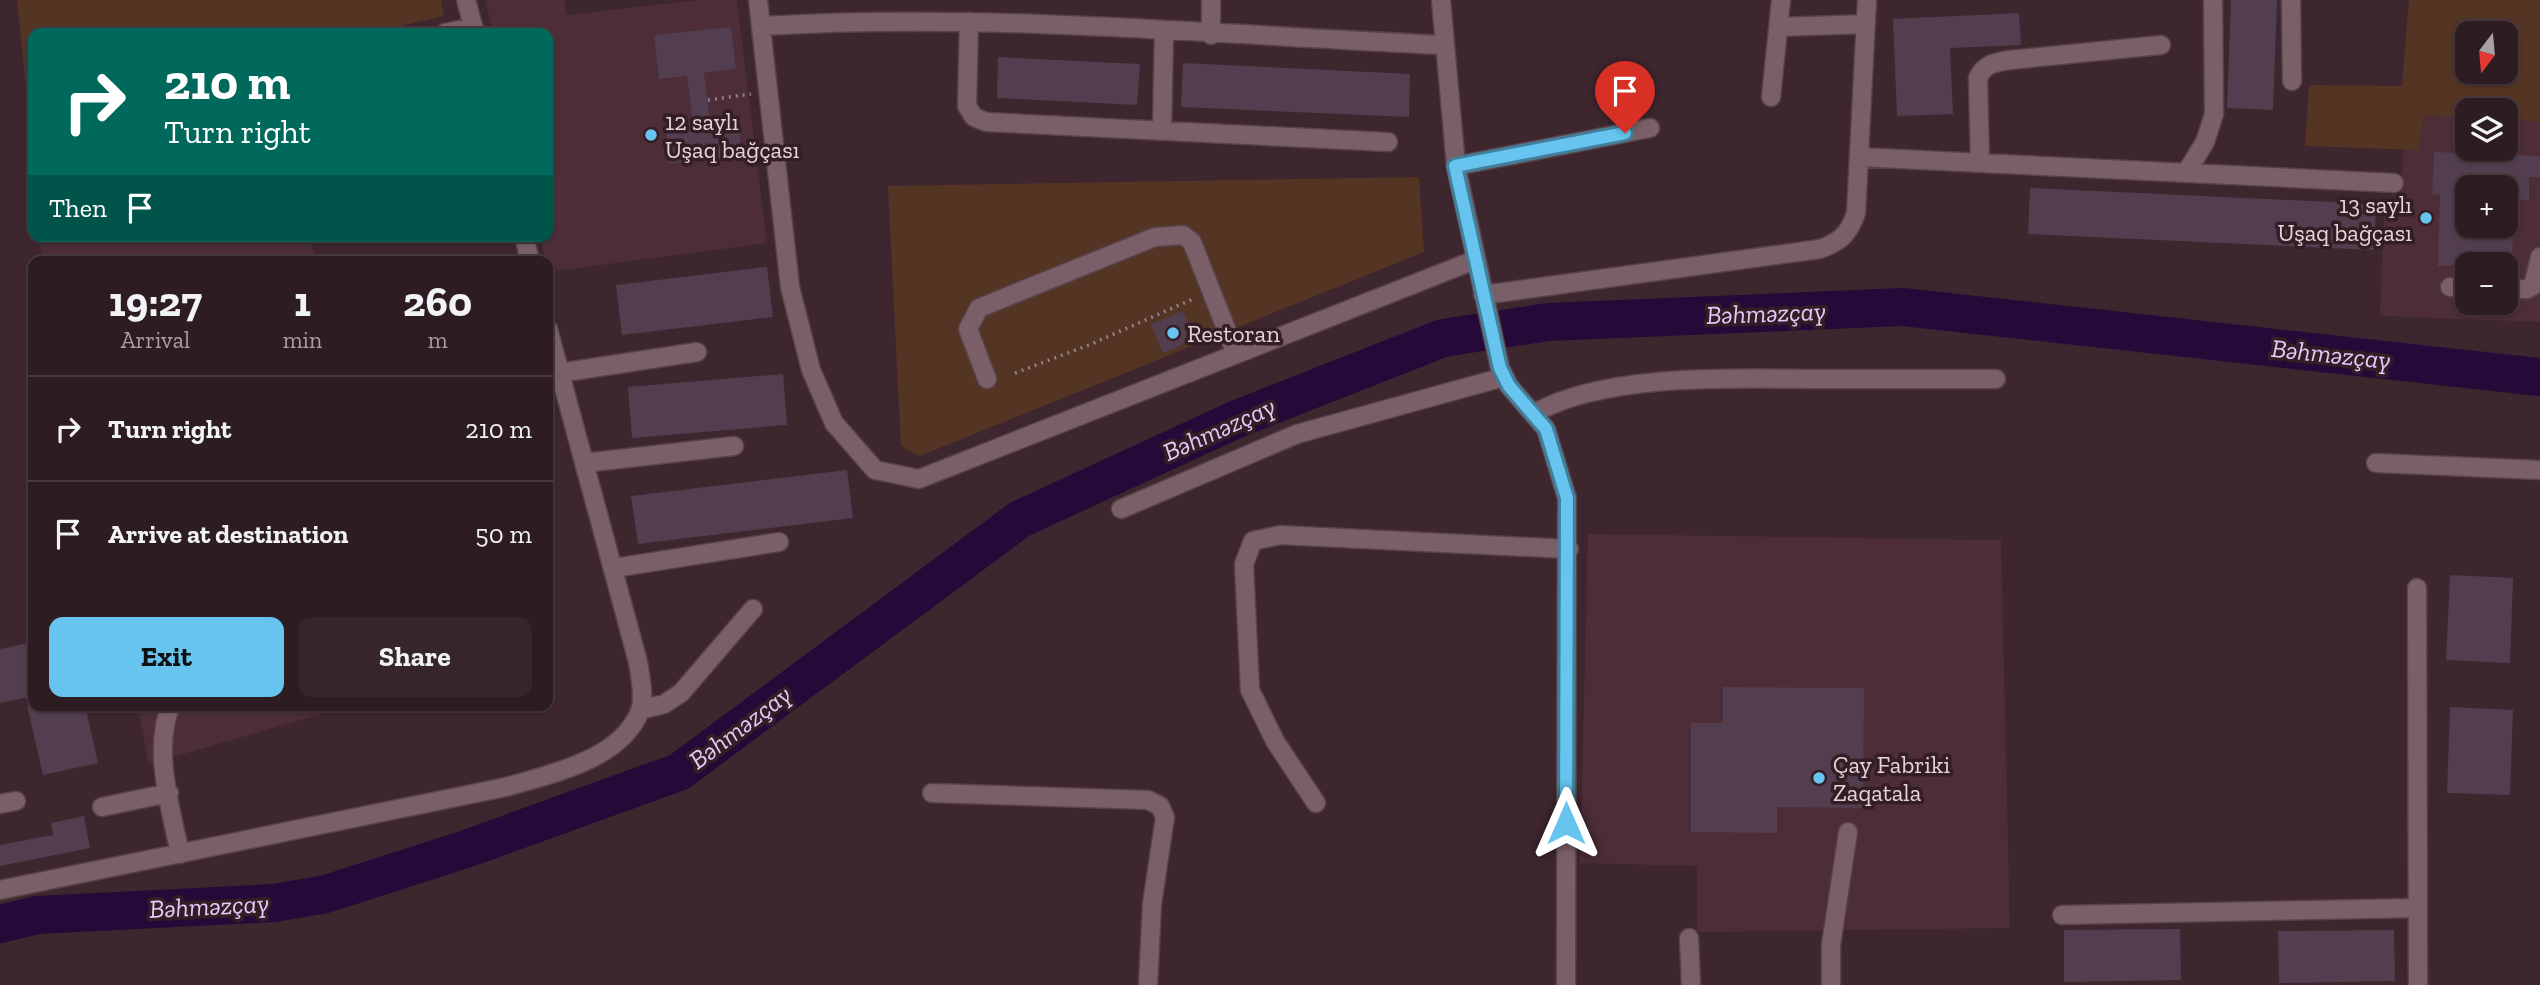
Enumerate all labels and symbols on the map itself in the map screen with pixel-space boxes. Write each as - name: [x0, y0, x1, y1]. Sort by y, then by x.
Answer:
- north arrow: [2455, 21, 2518, 84]
- pin: [1595, 61, 1655, 133]
- place label: 12 saylı Uşaq bağçası: [665, 107, 800, 164]
- marker: 12 saylı Uşaq bağçası: [643, 127, 659, 143]
- place label: 13 saylı Uşaq bağçası: [2278, 190, 2412, 247]
- marker: 13 saylı Uşaq bağçası: [2418, 210, 2434, 226]
- water label: Bəhməzçay: [1706, 295, 1826, 331]
- place label: Restoran: [1187, 319, 1280, 348]
- marker: Restoran: [1165, 325, 1181, 341]
- water label: Bəhməzçay: [2270, 332, 2392, 376]
- water label: Bəhməzçay: [1158, 390, 1280, 468]
- water label: Bəhməzçay: [683, 678, 797, 776]
- place label: Çay Fabriki Zaqatala: [1833, 750, 1950, 807]
- marker: Çay Fabriki Zaqatala: [1811, 770, 1827, 786]
- position arrow: [1529, 786, 1603, 860]
- water label: Bəhməzçay: [148, 887, 270, 925]

